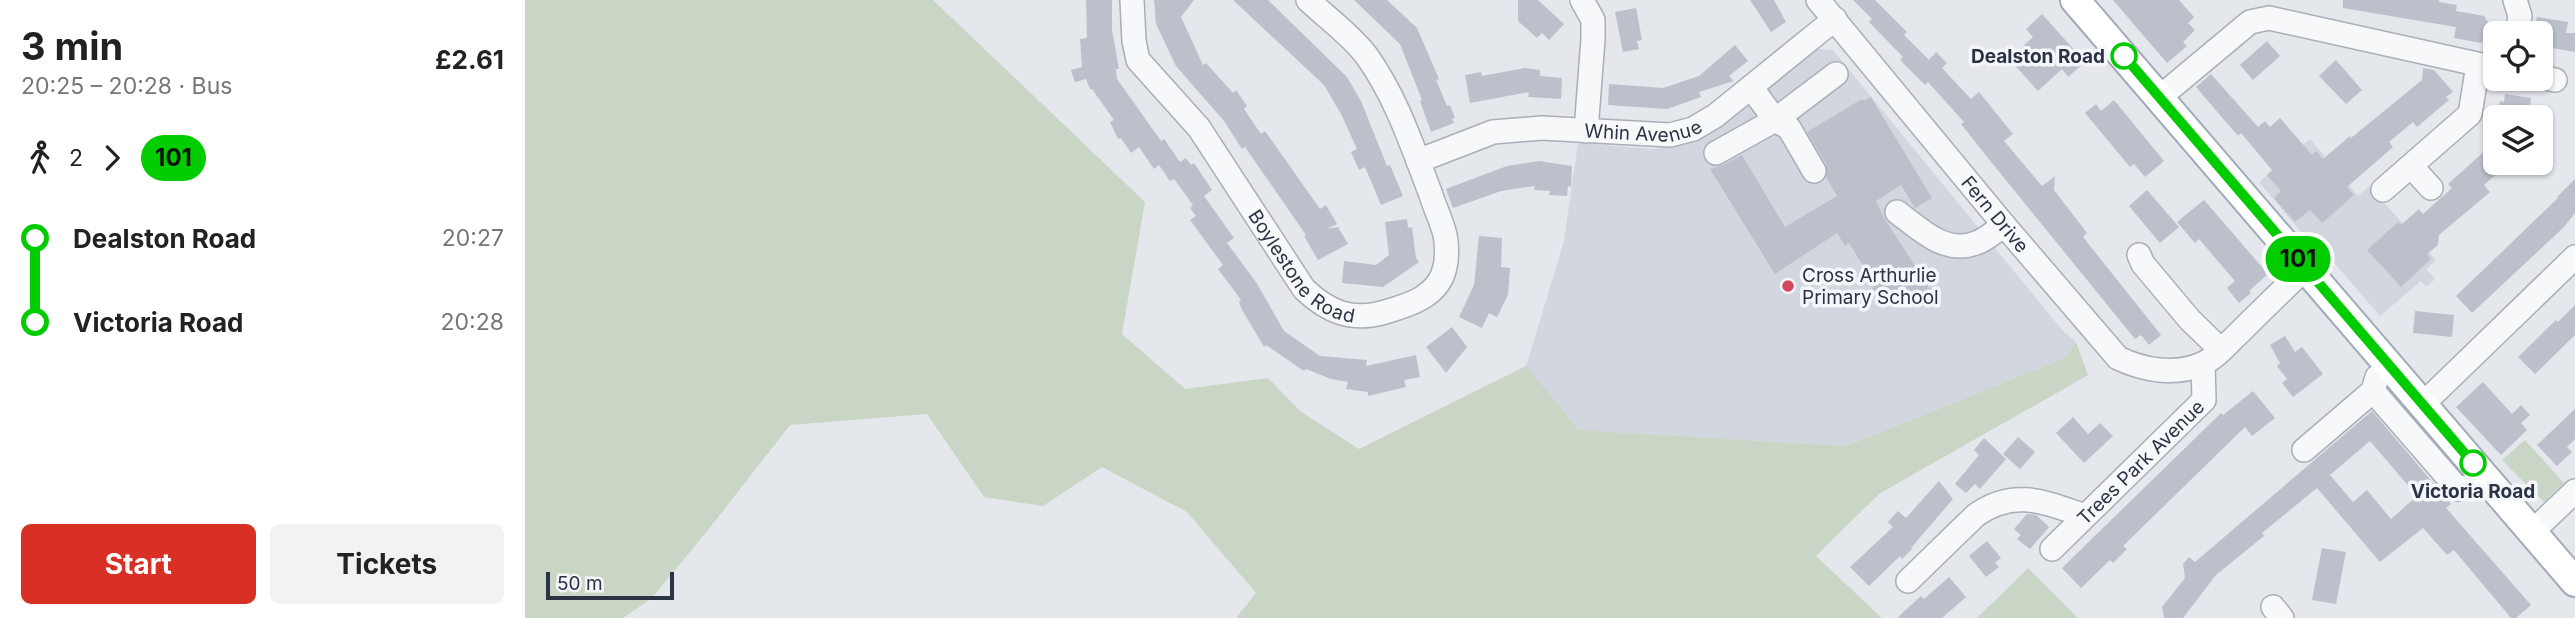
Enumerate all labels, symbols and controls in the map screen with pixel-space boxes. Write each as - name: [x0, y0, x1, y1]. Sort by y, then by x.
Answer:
- map controls: [2483, 21, 2553, 175]
- button: locate: [2483, 21, 2553, 91]
- text: 3 min: [21, 23, 123, 69]
- marker: Dealston Road: [2111, 43, 2137, 69]
- text: £2.61: [435, 44, 504, 75]
- place label: Dealston Road: [1971, 45, 2105, 68]
- text: 20:25 – 20:28 · Bus: [21, 72, 232, 100]
- button: layers: [2483, 105, 2553, 175]
- street label: Whin Avenue: [1584, 115, 1706, 146]
- icon: walk: [21, 139, 59, 177]
- icon: forward: [93, 139, 131, 177]
- text: 101: [155, 143, 192, 172]
- text: 2: [69, 144, 83, 172]
- street label: Fern Drive: [1957, 171, 2034, 257]
- street label: Boylestone Road: [1244, 205, 1357, 327]
- text: Dealston Road: [73, 223, 256, 254]
- text: 20:27: [442, 224, 504, 252]
- line badge: 101: [2258, 236, 2338, 282]
- text: 101: [2280, 244, 2316, 273]
- place label: Cross Arthurlie Primary School: [1802, 264, 1939, 309]
- marker: Cross Arthurlie Primary School: [1780, 278, 1796, 294]
- text: Victoria Road: [73, 307, 244, 338]
- text: 20:28: [441, 308, 504, 336]
- street label: Trees Park Avenue: [2072, 395, 2209, 529]
- marker: Victoria Road: [2460, 450, 2486, 476]
- place label: Victoria Road: [2411, 480, 2535, 503]
- button: Start: [21, 524, 256, 604]
- button: Tickets: [270, 524, 504, 604]
- scale bar: [546, 569, 674, 601]
- text: 50 m: [557, 572, 603, 595]

